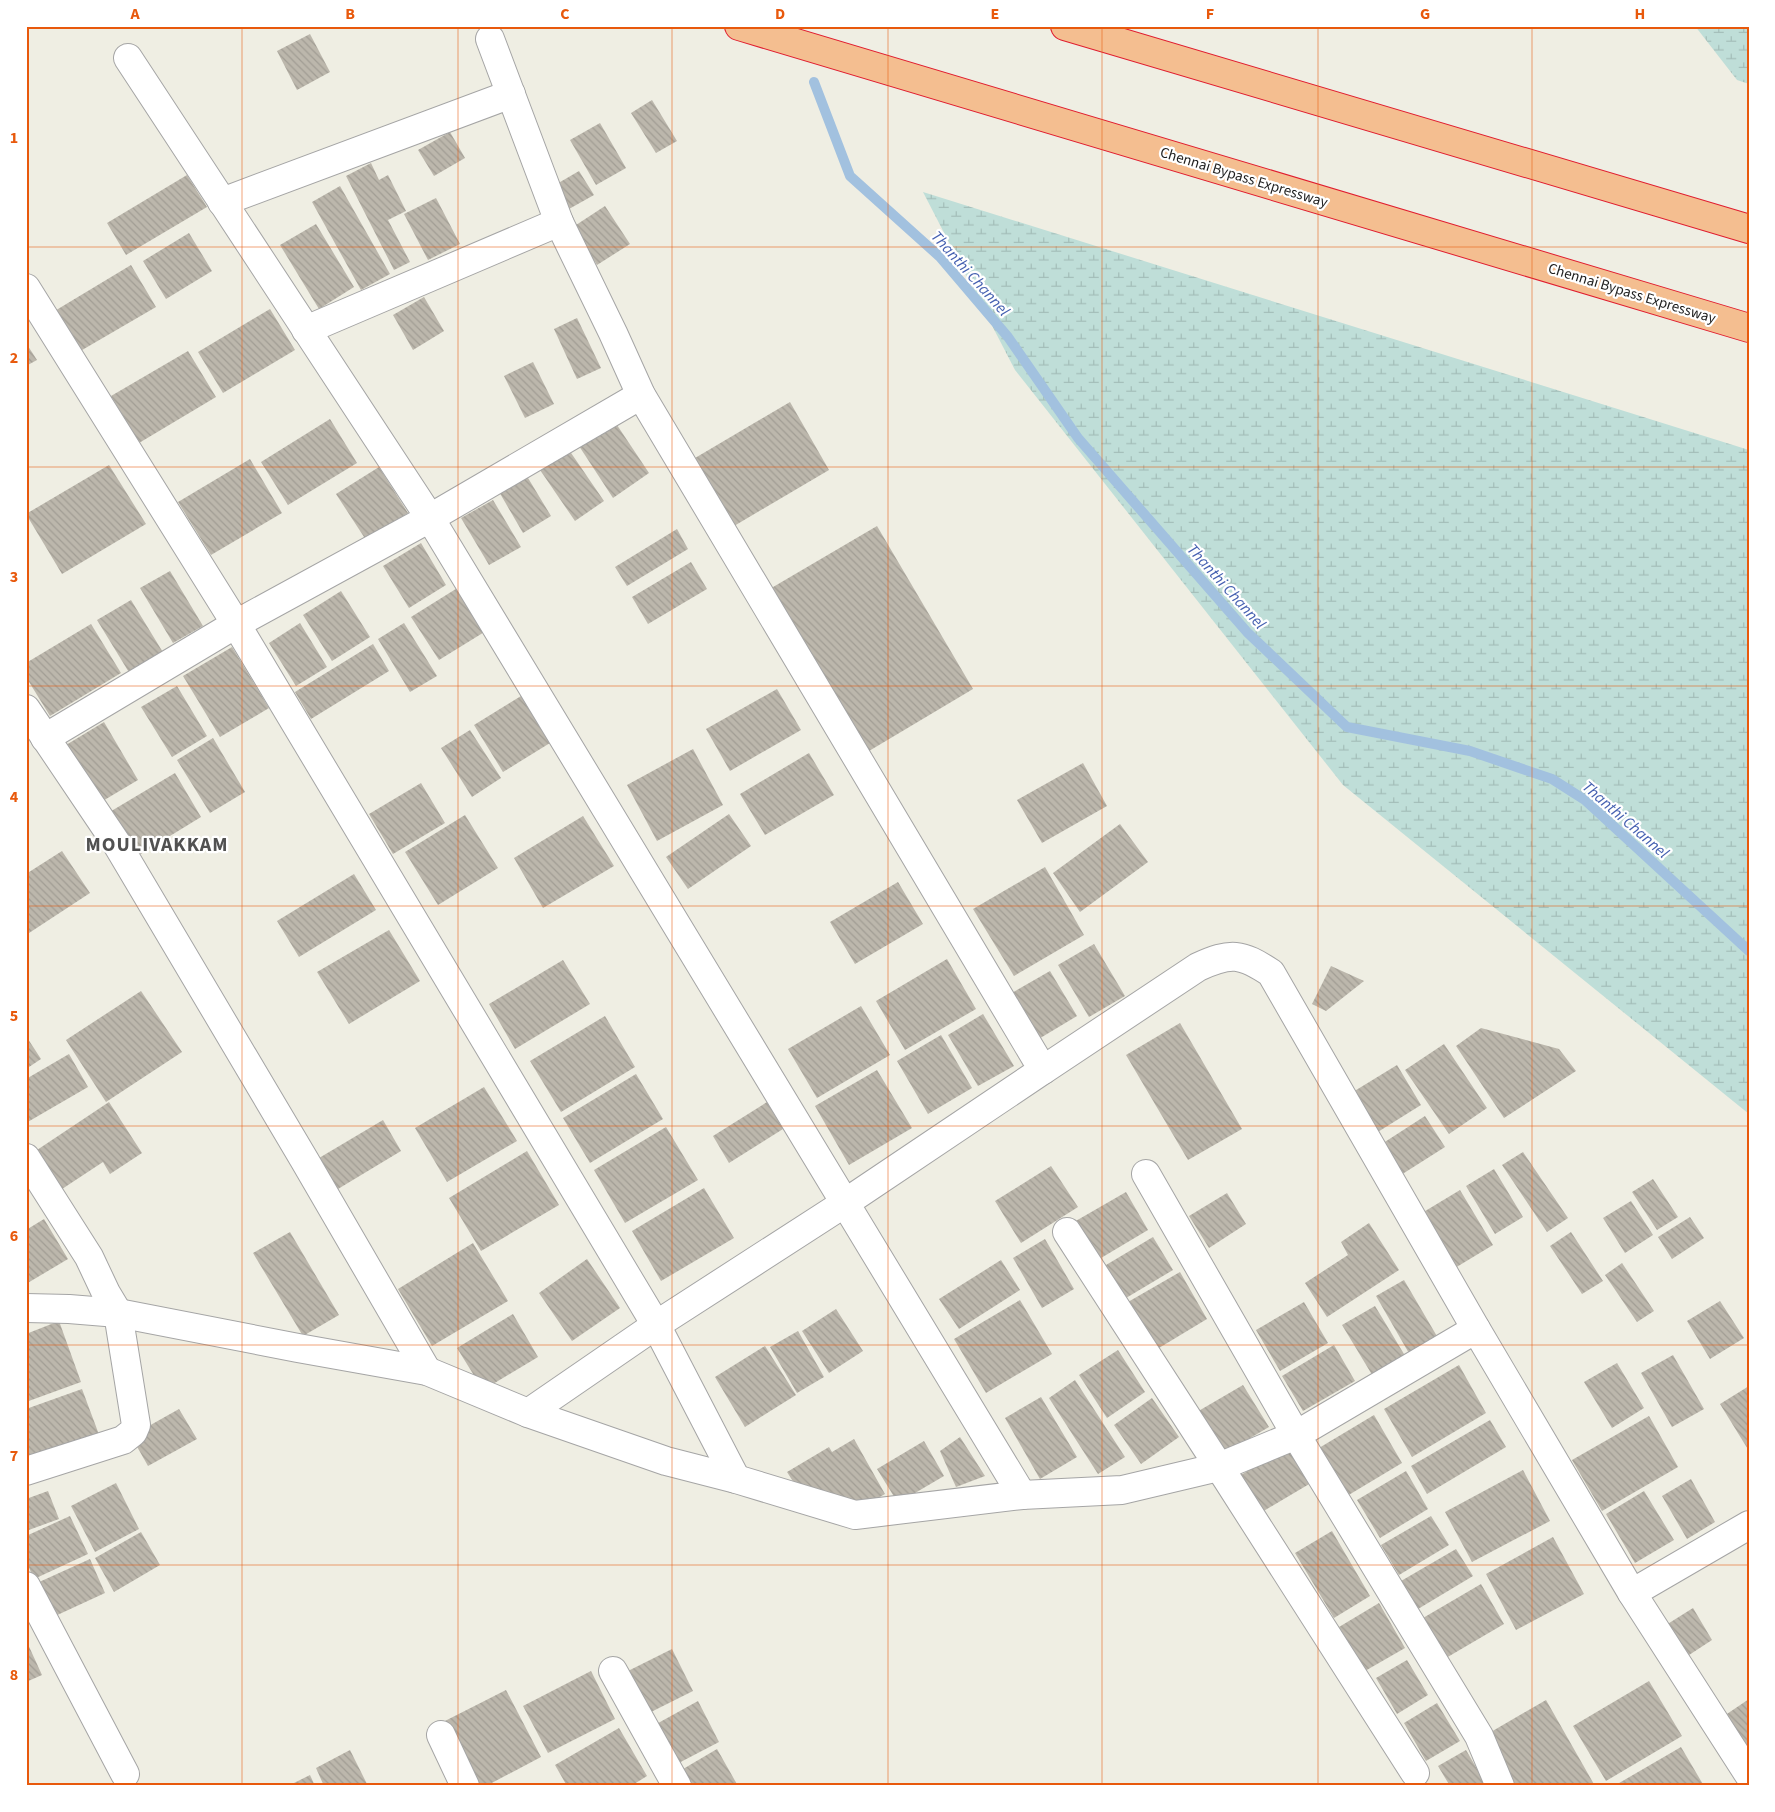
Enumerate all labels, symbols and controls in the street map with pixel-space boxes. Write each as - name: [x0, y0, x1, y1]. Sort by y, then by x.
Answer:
- text: A: [129, 3, 140, 25]
- text: B: [345, 3, 355, 25]
- text: C: [560, 3, 570, 25]
- text: D: [775, 3, 785, 25]
- text: E: [991, 3, 999, 25]
- text: F: [1206, 3, 1214, 25]
- text: G: [1420, 3, 1430, 25]
- text: H: [1635, 3, 1645, 25]
- text: 1: [10, 127, 18, 149]
- street label: Chennai Bypass Expressway: [1157, 142, 1330, 213]
- water label: Thanthi Channel: [926, 226, 1015, 321]
- street label: Chennai Bypass Expressway: [1545, 258, 1718, 329]
- text: 2: [10, 347, 18, 369]
- water label: Thanthi Channel: [1182, 539, 1271, 634]
- text: 3: [10, 566, 18, 588]
- water label: Thanthi Channel: [1577, 776, 1673, 864]
- text: 4: [10, 786, 19, 808]
- district label: MOULIVAKKAM: [86, 831, 228, 859]
- text: 5: [10, 1005, 18, 1027]
- text: 6: [10, 1225, 18, 1247]
- text: 7: [10, 1445, 18, 1467]
- text: 8: [10, 1664, 18, 1686]

